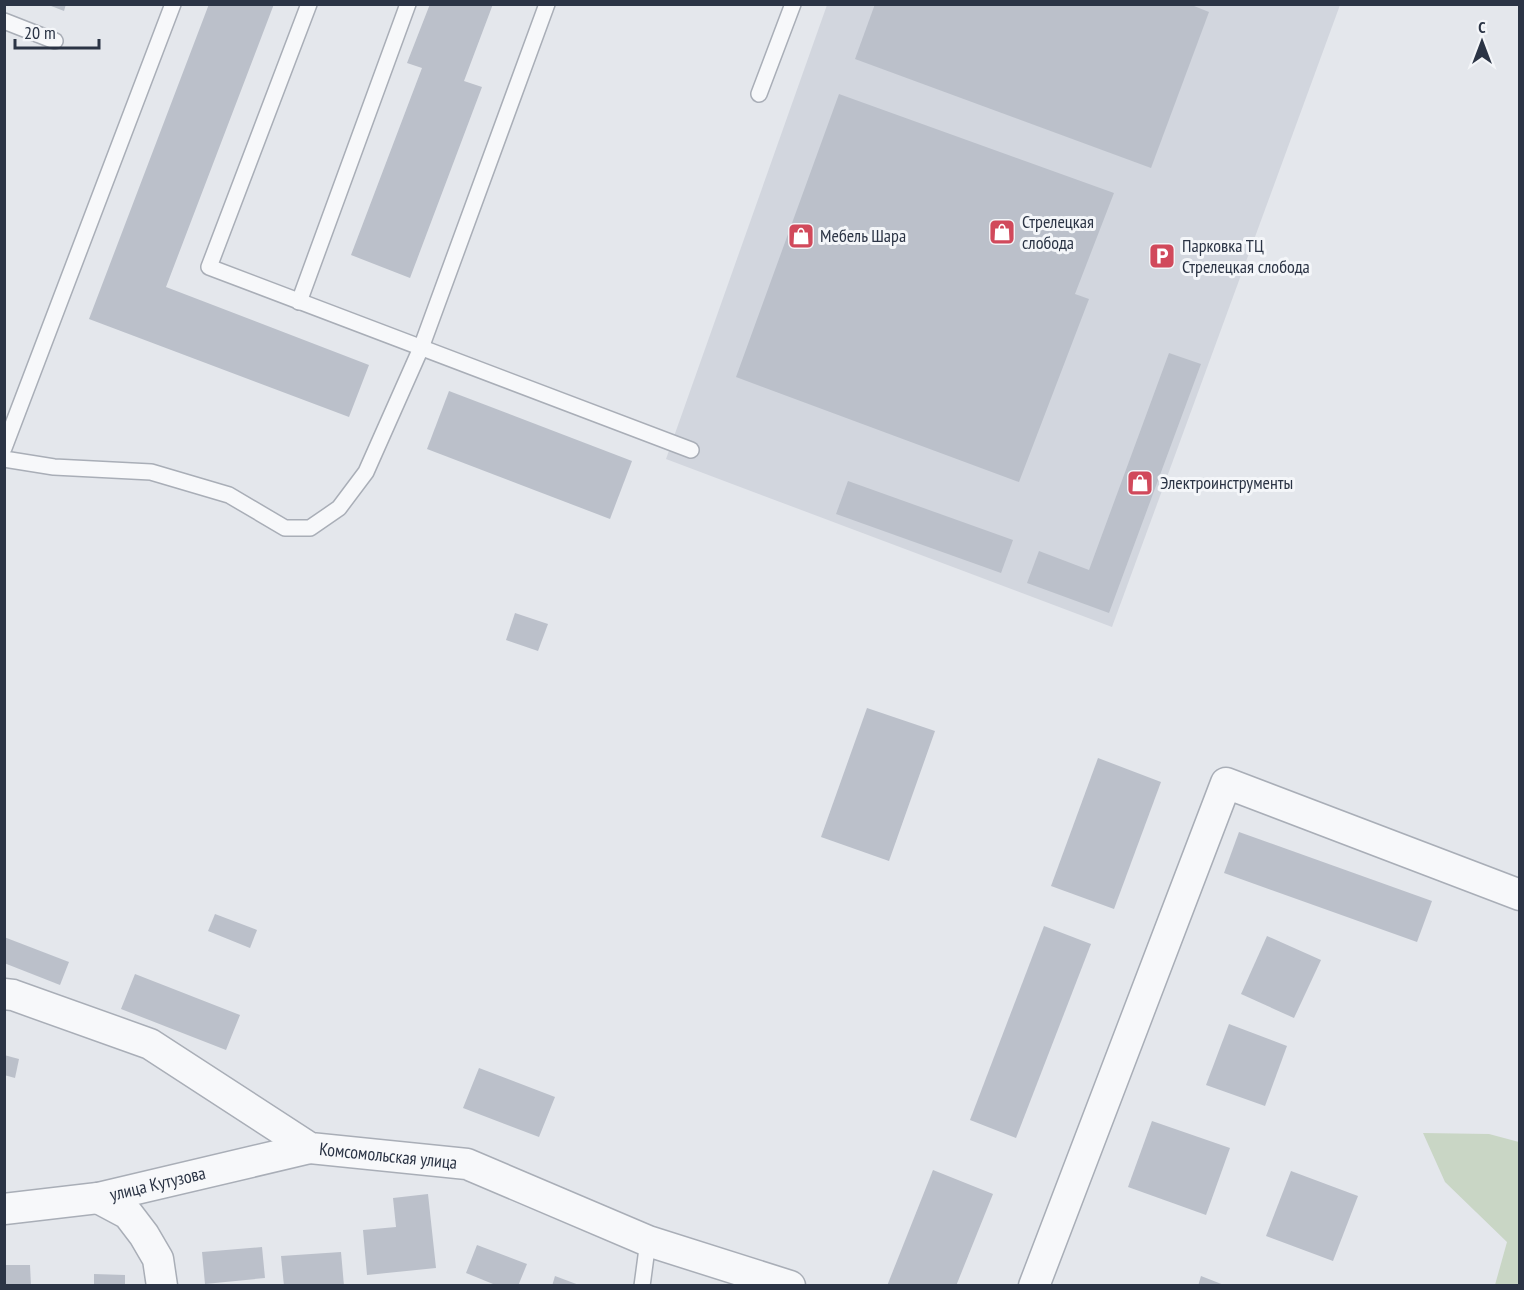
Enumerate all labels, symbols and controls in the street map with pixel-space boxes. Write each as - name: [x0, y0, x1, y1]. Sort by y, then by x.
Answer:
- scale bar: [15, 12, 99, 50]
- north arrow: [1452, 12, 1512, 72]
- text: С: [1478, 17, 1486, 37]
- text: 20 m: [24, 21, 56, 44]
- place label: Стрелецкая слобода: [1022, 210, 1094, 254]
- shop icon: Стрелецкая слобода: [987, 217, 1017, 247]
- shop icon: Мебель Шара: [786, 221, 816, 251]
- place label: Мебель Шара: [820, 224, 906, 247]
- place label: Парковка ТЦ Стрелецкая слобода: [1182, 234, 1310, 278]
- parking icon: Парковка ТЦ Стрелецкая слобода: [1147, 241, 1177, 271]
- shop icon: Электроинструменты: [1125, 468, 1155, 498]
- place label: Электроинструменты: [1160, 471, 1293, 494]
- street label: Комсомольская улица: [318, 1137, 458, 1174]
- street label: улица Кутузова: [107, 1161, 208, 1206]

